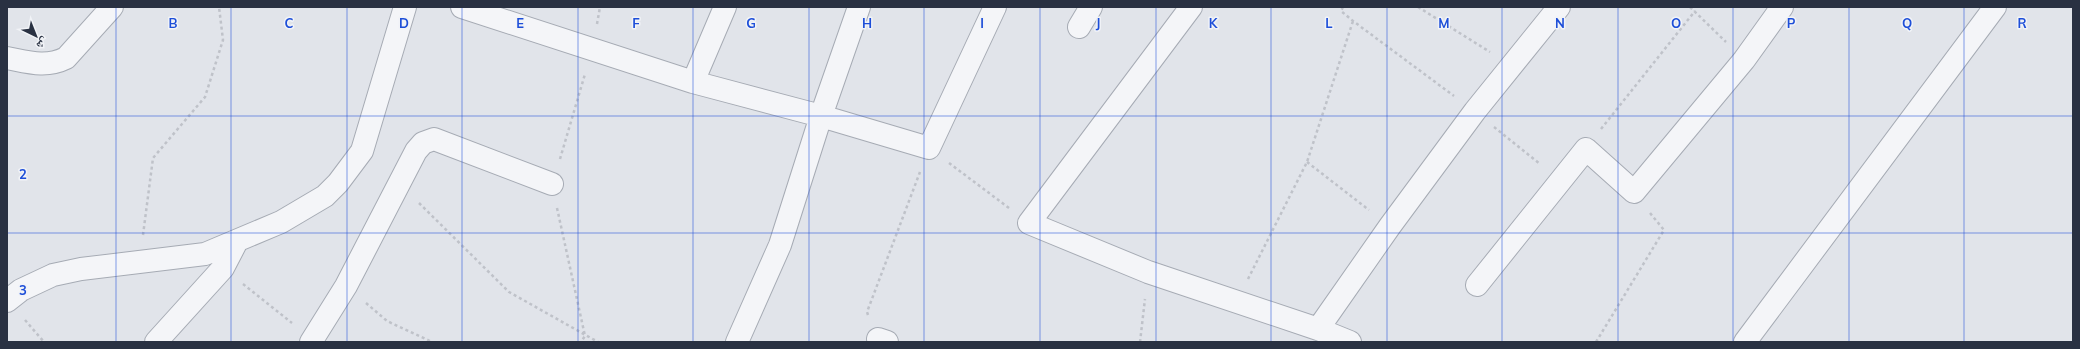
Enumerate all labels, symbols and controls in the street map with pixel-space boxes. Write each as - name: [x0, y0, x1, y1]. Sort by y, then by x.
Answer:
- text: B: [169, 15, 178, 31]
- text: C: [285, 15, 294, 31]
- text: D: [399, 15, 409, 31]
- text: E: [516, 15, 524, 31]
- text: F: [632, 15, 640, 31]
- text: G: [746, 15, 756, 31]
- text: H: [862, 15, 872, 31]
- text: I: [980, 15, 984, 31]
- text: J: [1096, 15, 1100, 31]
- text: K: [1209, 15, 1219, 31]
- text: L: [1325, 15, 1333, 31]
- text: M: [1438, 15, 1450, 31]
- text: N: [1555, 15, 1565, 31]
- text: O: [1671, 15, 1681, 31]
- text: P: [1787, 15, 1796, 31]
- text: Q: [1902, 15, 1912, 31]
- text: R: [2017, 15, 2027, 31]
- north arrow: [16, 16, 56, 56]
- text: ش: [33, 33, 52, 53]
- text: 2: [19, 166, 27, 182]
- text: 3: [19, 282, 27, 298]

